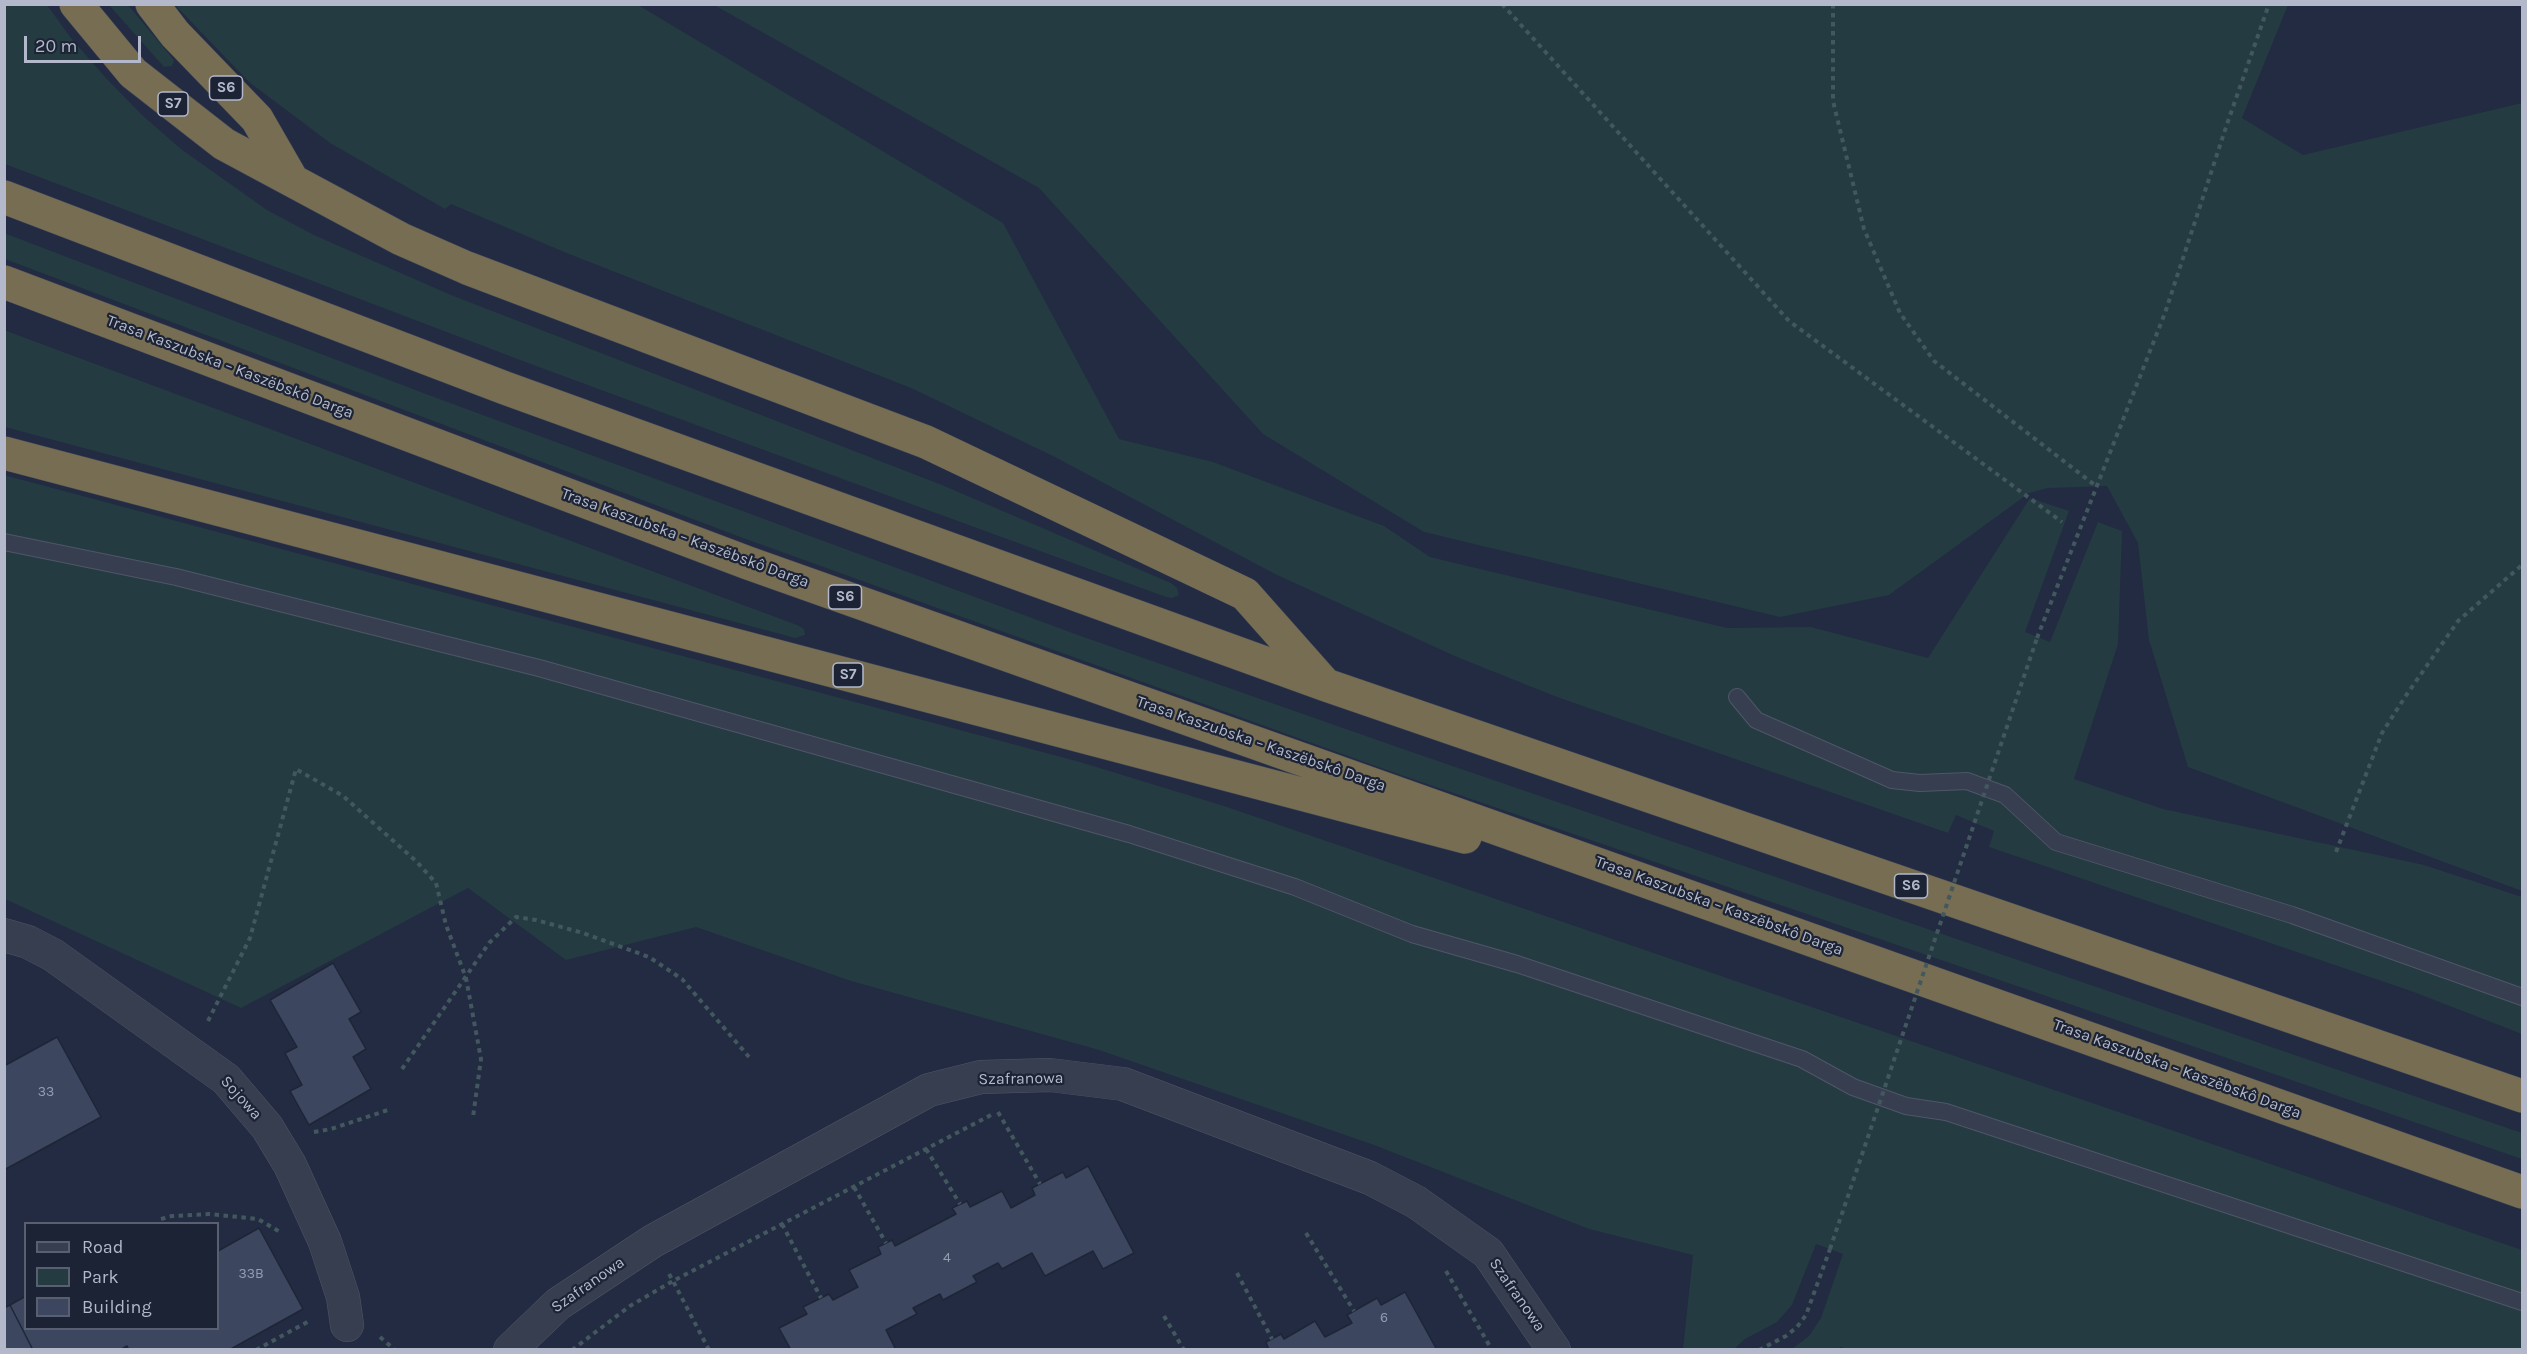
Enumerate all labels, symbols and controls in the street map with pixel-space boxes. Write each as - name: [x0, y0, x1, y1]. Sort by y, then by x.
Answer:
- scale bar: [27, 24, 144, 62]
- text: 20 m: [35, 35, 77, 57]
- road number: S6: [210, 76, 242, 100]
- road number: S7: [158, 92, 188, 116]
- street label: Trasa Kaszubska – Kaszëbskô Darga: [104, 311, 356, 423]
- street label: Trasa Kaszubska – Kaszëbskô Darga: [558, 484, 812, 592]
- road number: S6: [828, 585, 862, 609]
- road number: S7: [833, 663, 863, 687]
- street label: Trasa Kaszubska – Kaszëbskô Darga: [1134, 692, 1388, 796]
- street label: Trasa Kaszubska – Kaszëbskô Darga: [1592, 852, 1846, 960]
- road number: S6: [1894, 874, 1928, 898]
- street label: Trasa Kaszubska – Kaszëbskô Darga: [2050, 1015, 2304, 1123]
- street label: Szafranowa: [978, 1069, 1064, 1089]
- street label: Sojowa: [216, 1072, 266, 1124]
- house number: 33: [38, 1084, 54, 1100]
- legend: [24, 1222, 219, 1330]
- text: Road: [82, 1236, 123, 1258]
- house number: 4: [943, 1250, 951, 1266]
- street label: Szafranowa: [548, 1253, 628, 1317]
- street label: Szafranowa: [1485, 1255, 1549, 1335]
- text: Park: [82, 1266, 119, 1288]
- house number: 33B: [238, 1266, 264, 1282]
- text: Building: [82, 1296, 152, 1318]
- house number: 6: [1380, 1310, 1388, 1326]

